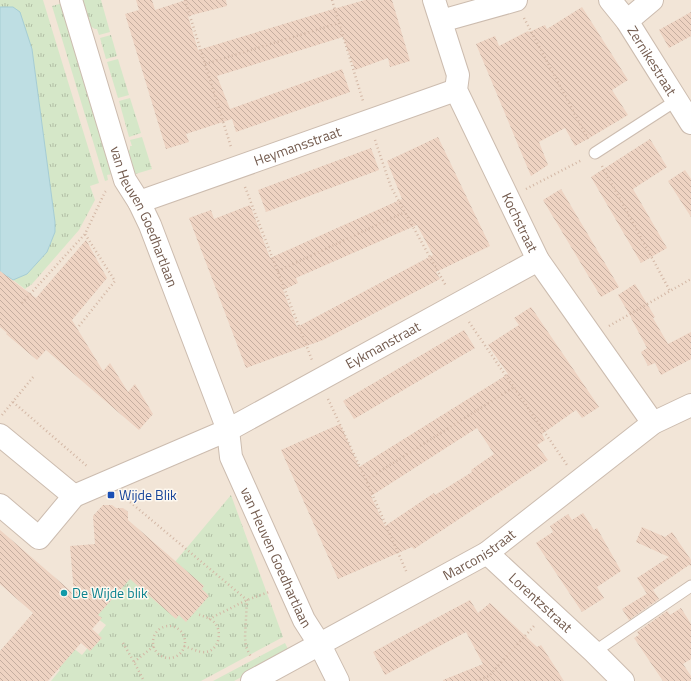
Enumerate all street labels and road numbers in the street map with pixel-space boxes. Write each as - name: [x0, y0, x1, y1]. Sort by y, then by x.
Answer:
- street label: Zernikestraat: [623, 22, 682, 100]
- street label: Heymansstraat: [251, 120, 344, 171]
- street label: van Heuven Goedhartlaan: [105, 143, 184, 290]
- street label: Kochstraat: [497, 189, 544, 256]
- street label: Eykmanstraat: [341, 316, 424, 374]
- street label: van Heuven Goedhartlaan: [236, 483, 317, 632]
- street label: Marconistraat: [439, 523, 520, 585]
- street label: Lorentzstraat: [504, 567, 577, 637]

